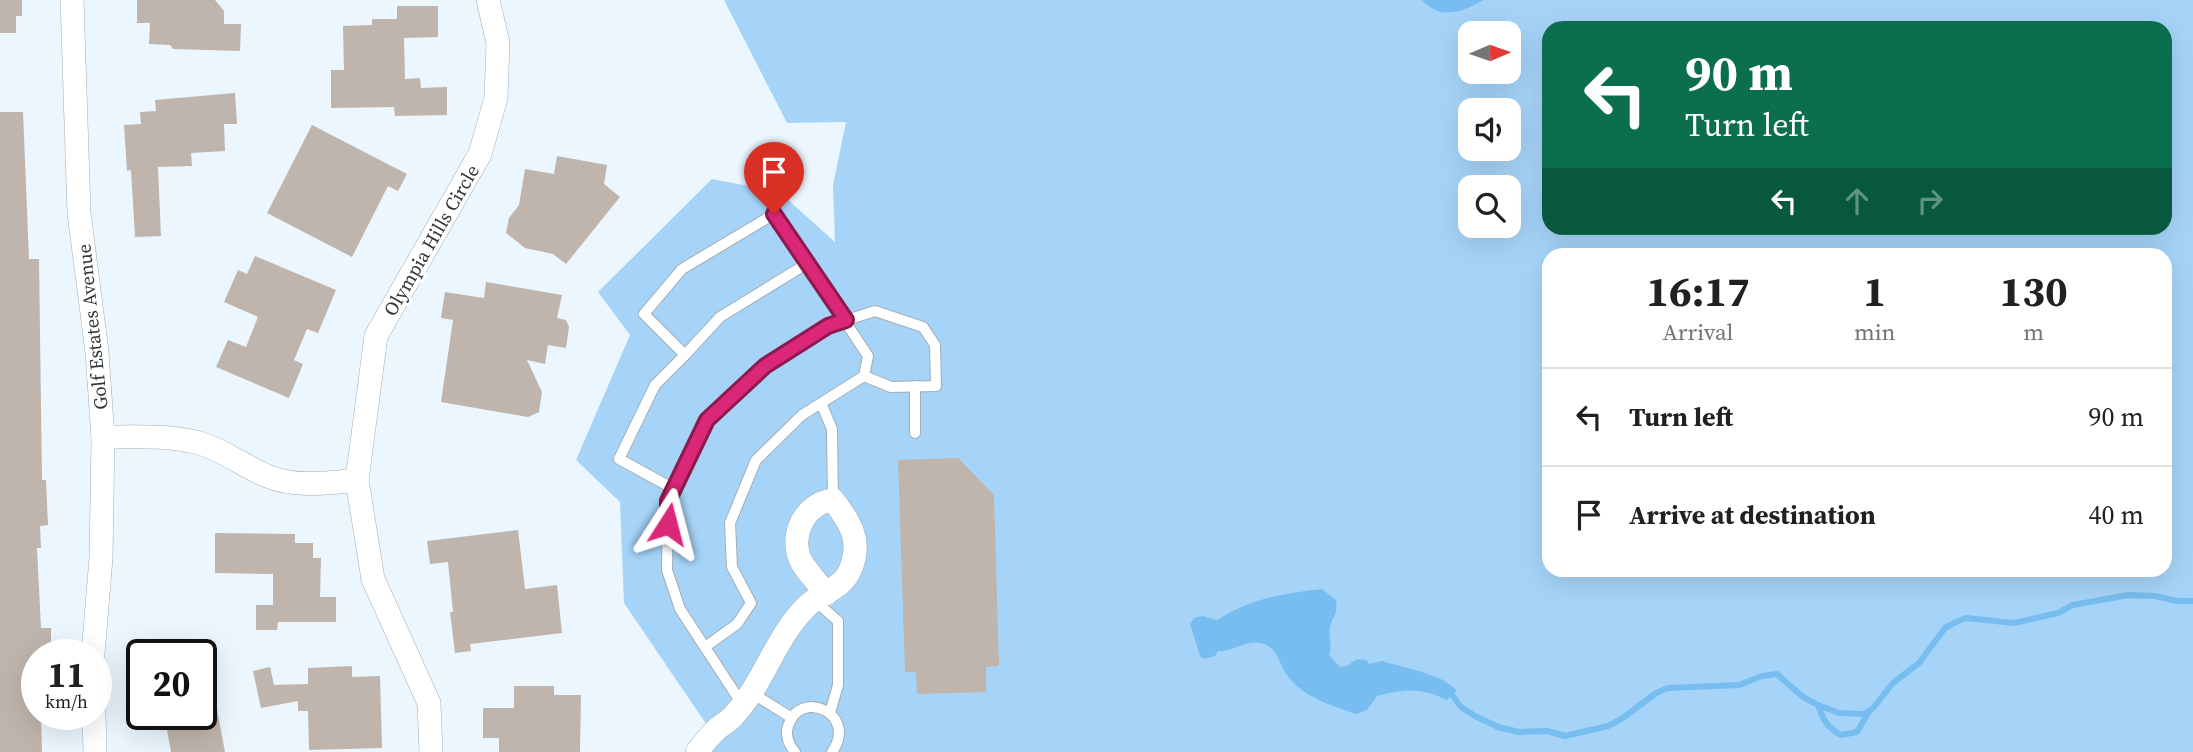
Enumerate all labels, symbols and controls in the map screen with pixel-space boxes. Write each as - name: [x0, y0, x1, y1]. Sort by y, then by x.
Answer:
- north arrow: [1458, 21, 1521, 84]
- map controls: [1458, 21, 1521, 238]
- text: 90 m: [1685, 39, 1793, 106]
- icon: left: [1570, 49, 1661, 140]
- button: sound: [1458, 98, 1521, 161]
- text: Turn left: [1685, 103, 1809, 147]
- pin: [744, 142, 804, 214]
- icon: arrive: [755, 153, 793, 191]
- street label: Olympia Hills Circle: [377, 160, 485, 320]
- button: search: [1458, 175, 1521, 238]
- icon: left: [1765, 182, 1803, 220]
- icon: ahead: [1838, 182, 1876, 220]
- icon: right: [1911, 182, 1949, 220]
- street label: Golf Estates Avenue: [70, 243, 114, 411]
- text: 16:17: [1646, 262, 1750, 320]
- text: 1: [1863, 262, 1886, 320]
- text: 130: [2000, 262, 2068, 320]
- text: Arrival: [1662, 316, 1733, 348]
- text: min: [1854, 316, 1895, 348]
- text: m: [2023, 316, 2044, 348]
- icon: left: [1570, 398, 1608, 436]
- text: Turn left: [1629, 399, 1733, 435]
- text: 90 m: [2089, 399, 2144, 435]
- position arrow: [631, 487, 705, 561]
- icon: arrive: [1570, 496, 1608, 534]
- text: Arrive at destination: [1629, 497, 1876, 533]
- text: 40 m: [2089, 497, 2144, 533]
- speed limit sign: 20: [126, 639, 217, 730]
- text: 11: [48, 651, 85, 699]
- text: km/h: [45, 689, 88, 714]

